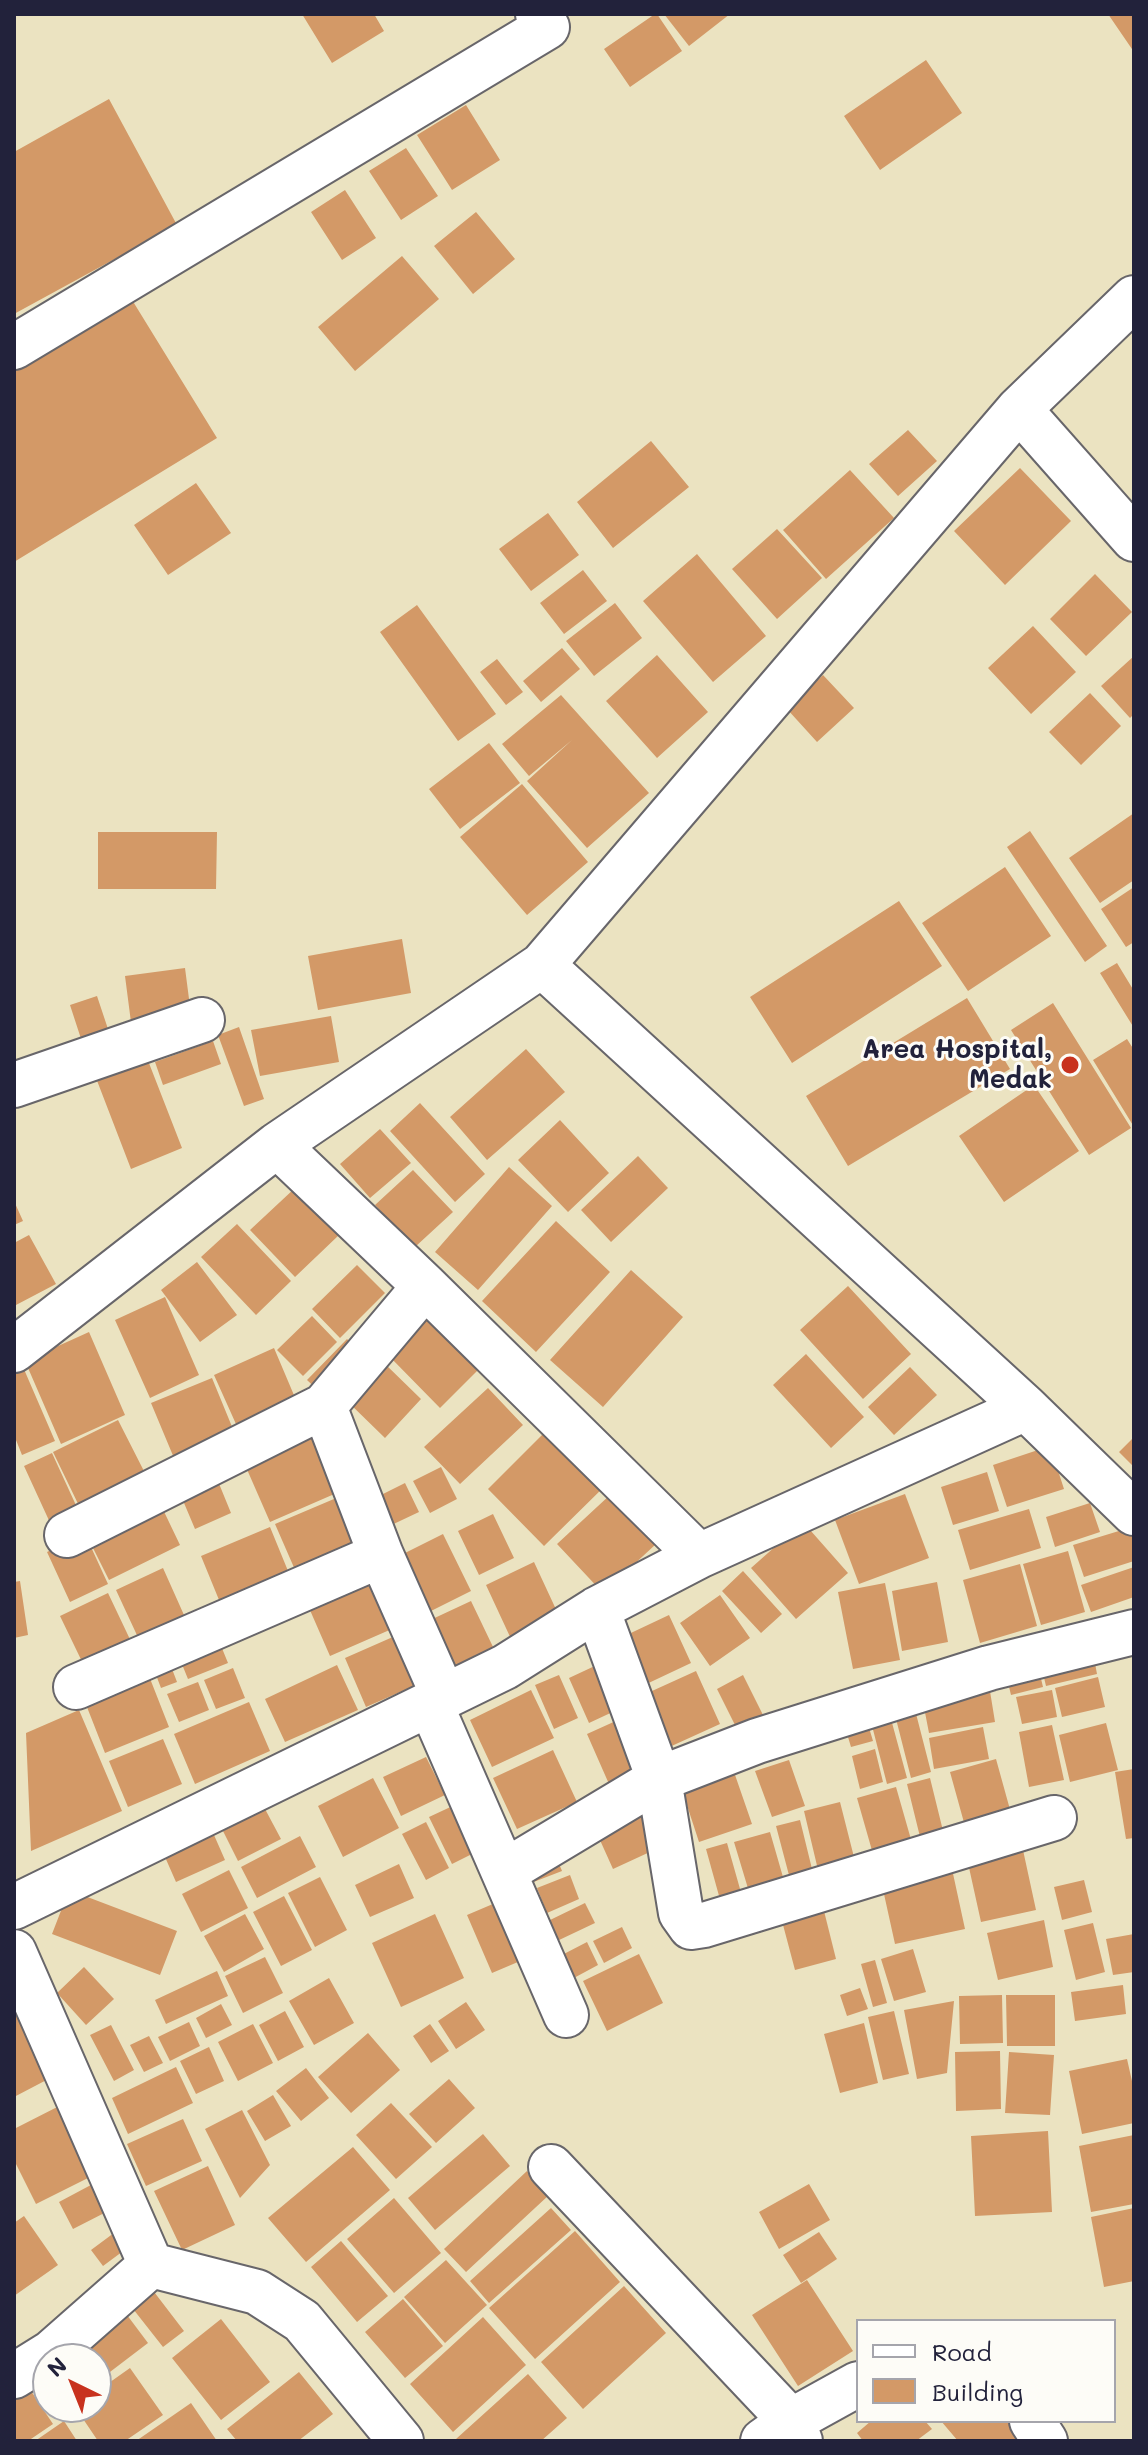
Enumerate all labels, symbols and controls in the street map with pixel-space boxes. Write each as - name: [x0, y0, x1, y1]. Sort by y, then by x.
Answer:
- place label: Area Hospital, Medak: [862, 1034, 1052, 1096]
- marker: Area Hospital, Medak: [1059, 1054, 1081, 1076]
- legend: [856, 2319, 1116, 2423]
- text: Road: [932, 2336, 992, 2367]
- north arrow: [32, 2343, 112, 2423]
- text: N: [41, 2350, 73, 2383]
- text: Building: [932, 2376, 1023, 2407]

